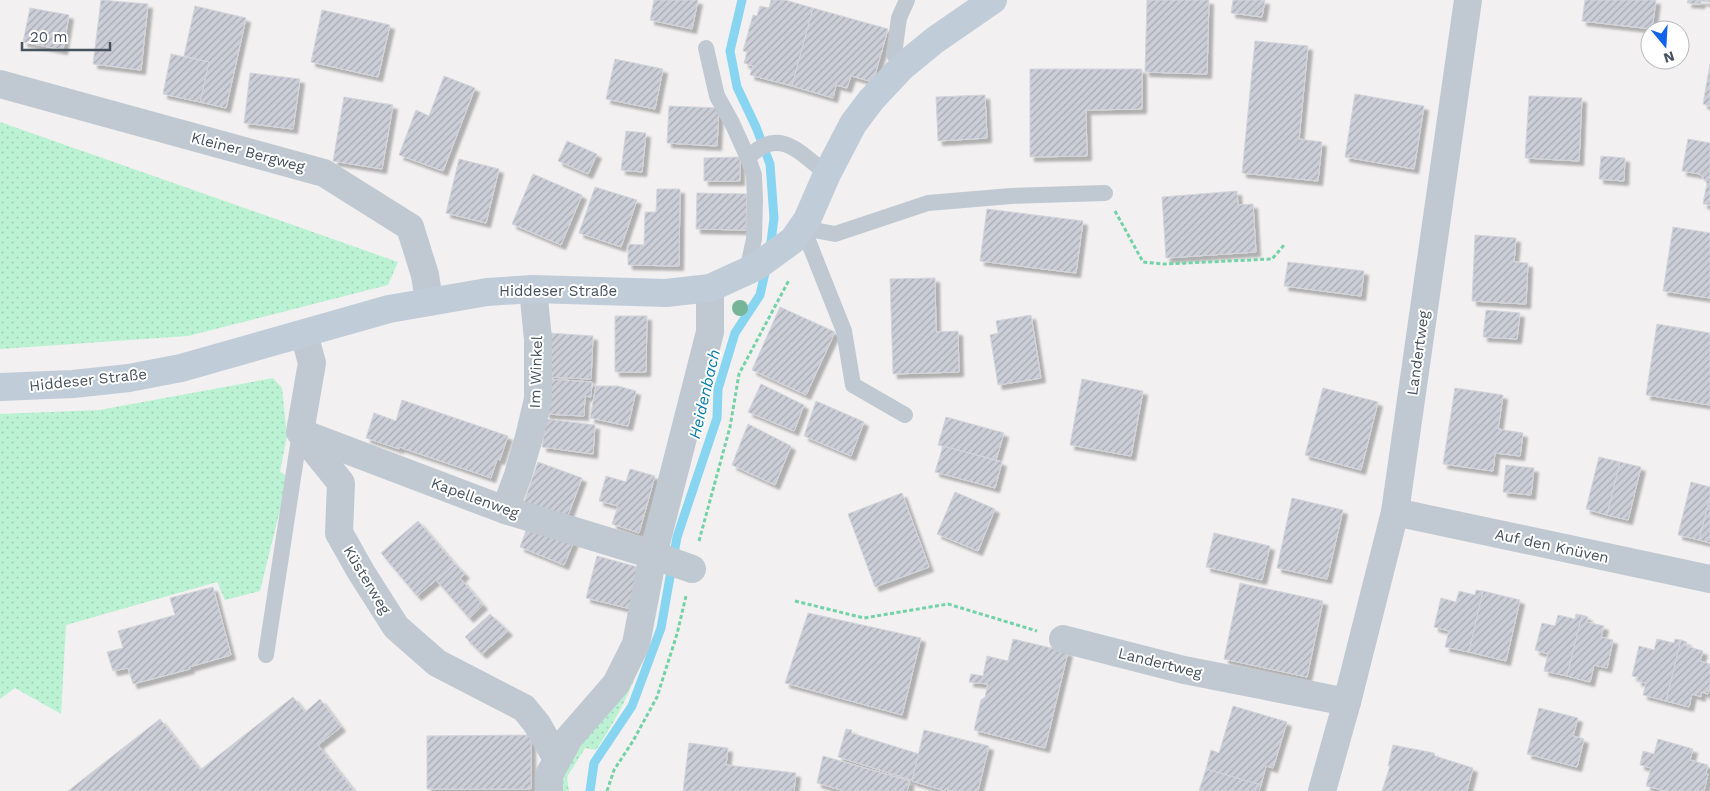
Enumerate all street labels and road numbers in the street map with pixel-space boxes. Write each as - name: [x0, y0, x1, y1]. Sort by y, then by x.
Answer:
- street label: Kleiner Bergweg: [189, 128, 307, 176]
- street label: Hiddeser Straße: [499, 282, 617, 300]
- street label: Landertweg: [1403, 309, 1433, 397]
- street label: Im Winkel: [526, 335, 546, 409]
- street label: Hiddeser Straße: [28, 365, 148, 395]
- street label: Kapellenweg: [429, 474, 521, 522]
- street label: Auf den Knüven: [1493, 525, 1611, 567]
- street label: Küsterweg: [340, 543, 394, 617]
- street label: Landertweg: [1116, 644, 1204, 682]

